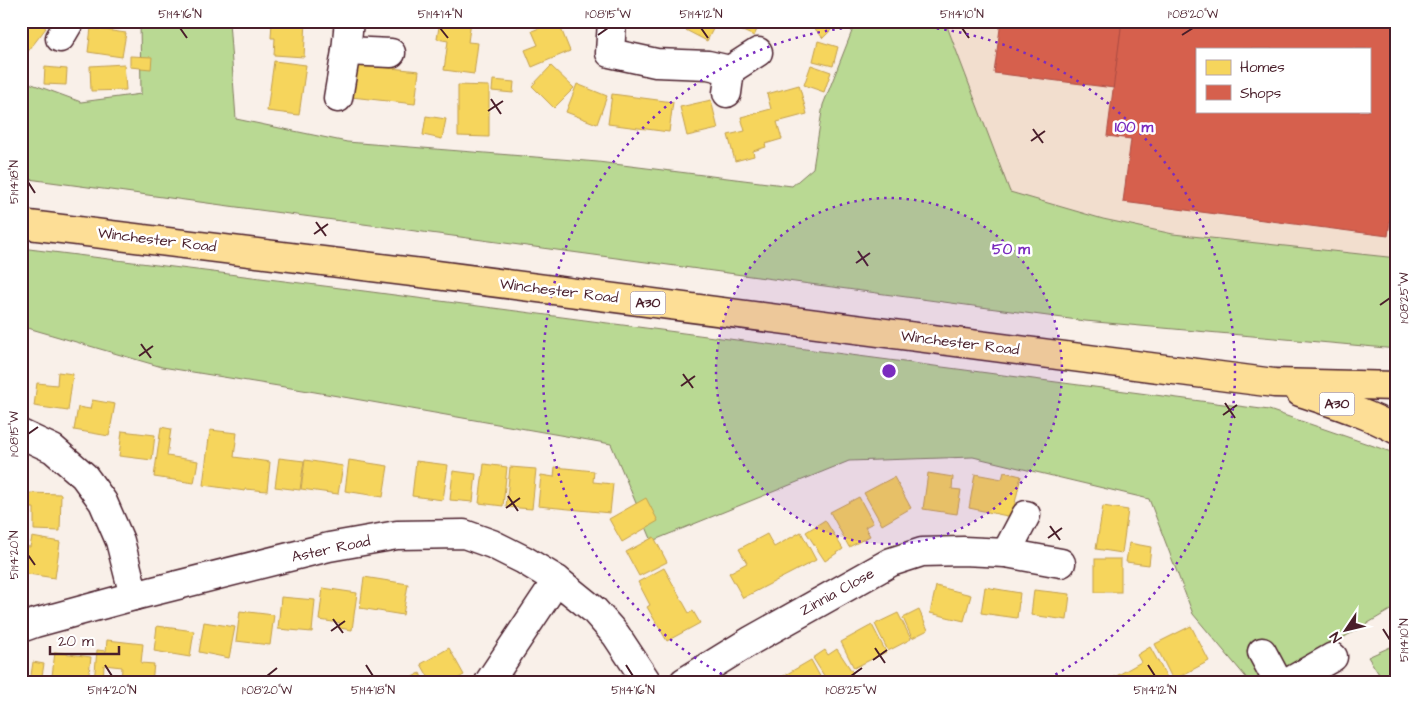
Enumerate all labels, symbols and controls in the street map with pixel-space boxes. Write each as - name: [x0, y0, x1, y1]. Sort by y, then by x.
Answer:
- text: 51°14'16"N: [158, 6, 202, 23]
- text: 51°14'14"N: [418, 6, 463, 23]
- text: 1°08'15"W: [585, 6, 632, 23]
- text: 51°14'12"N: [679, 6, 723, 23]
- text: 51°14'10"N: [940, 6, 984, 23]
- text: 1°08'20"W: [1168, 6, 1219, 23]
- legend: [1196, 48, 1370, 112]
- text: Homes: [1240, 57, 1285, 78]
- text: Shops: [1240, 83, 1282, 104]
- text: 100 m: [1115, 117, 1154, 138]
- text: 51°14'18"N: [6, 160, 23, 204]
- street label: Winchester Road: [96, 222, 218, 258]
- text: 50 m: [992, 239, 1030, 260]
- text: 1°08'25"W: [1396, 272, 1413, 323]
- street label: Winchester Road: [498, 273, 620, 309]
- road number: A30: [630, 292, 666, 314]
- street label: Winchester Road: [899, 325, 1021, 361]
- centre of rings: [880, 362, 898, 380]
- road number: A30: [1320, 392, 1354, 416]
- text: 1°08'15"W: [6, 410, 23, 457]
- text: 51°14'20"N: [6, 530, 23, 580]
- street label: Aster Road: [290, 530, 373, 568]
- street label: Zinnia Close: [796, 563, 878, 621]
- north arrow: [1320, 606, 1370, 656]
- text: 51°14'10"N: [1396, 618, 1413, 662]
- scale bar: [50, 623, 119, 655]
- text: N: [1325, 627, 1347, 646]
- text: 20 m: [58, 631, 94, 652]
- text: 51°14'20"N: [87, 682, 137, 699]
- text: 1°08'20"W: [242, 682, 293, 699]
- text: 51°14'18"N: [351, 682, 395, 699]
- text: 51°14'16"N: [611, 682, 655, 699]
- text: 1°08'25"W: [826, 682, 877, 699]
- text: 51°14'12"N: [1133, 682, 1177, 699]

